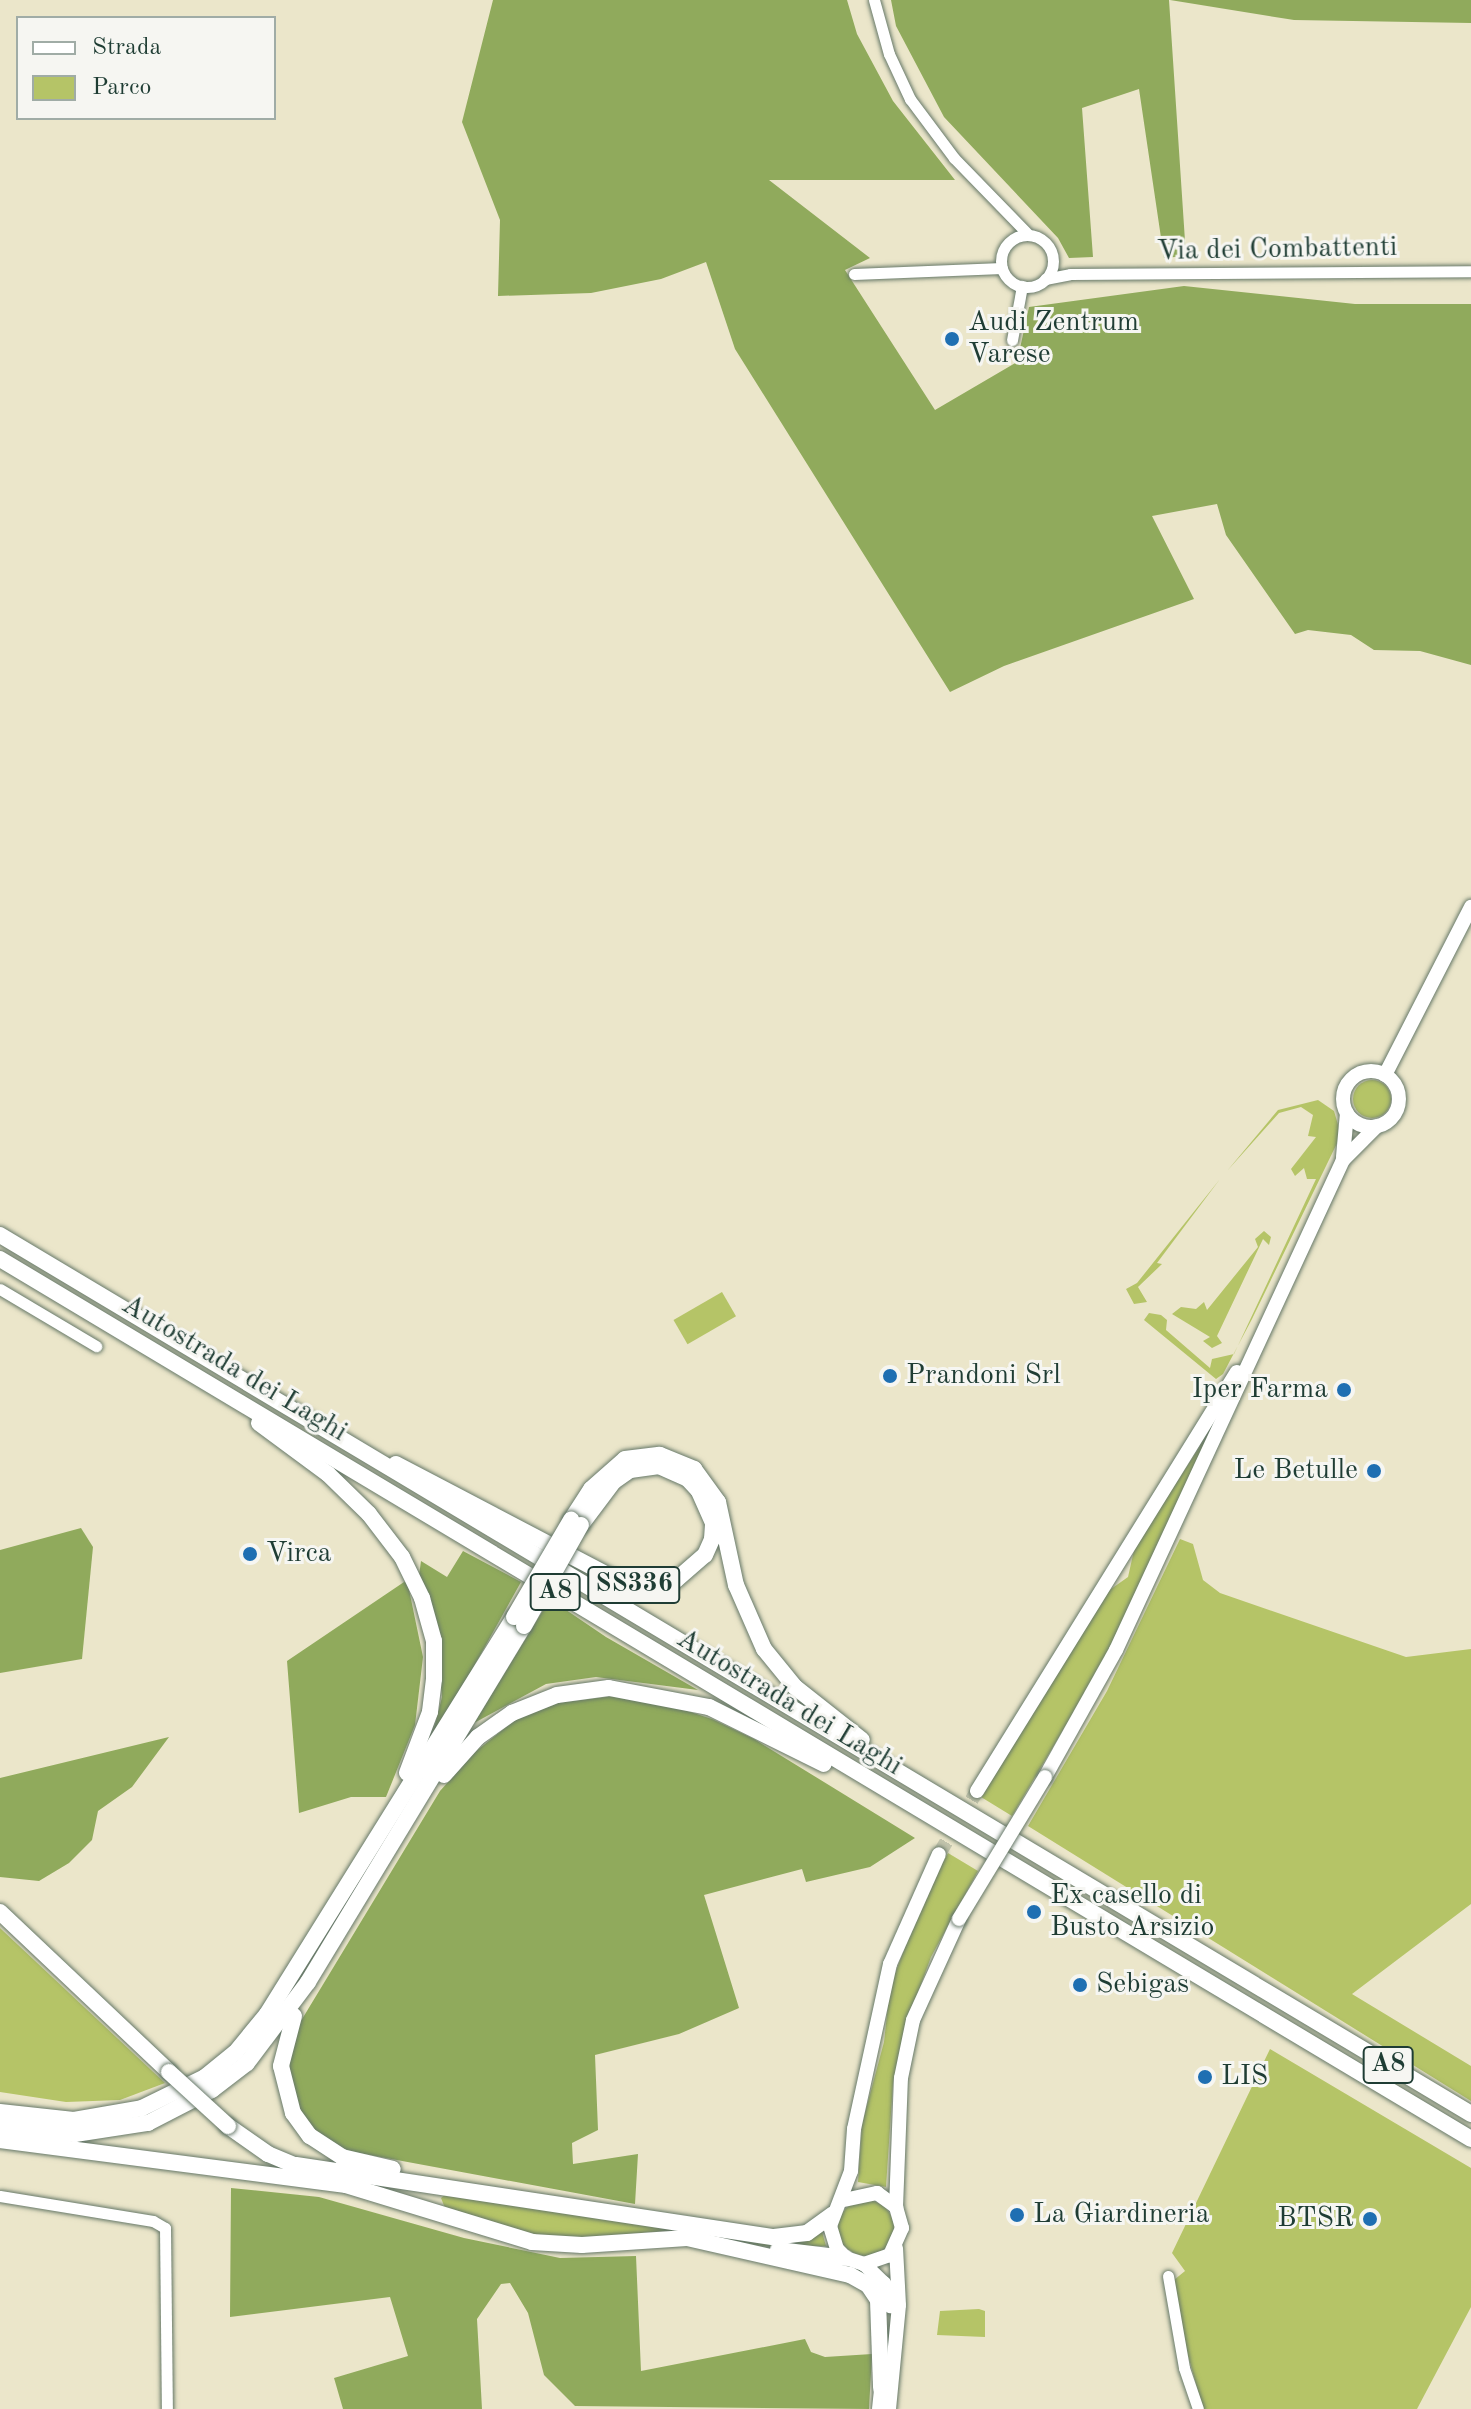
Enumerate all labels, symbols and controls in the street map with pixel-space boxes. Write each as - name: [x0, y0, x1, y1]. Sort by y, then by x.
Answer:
- legend: [16, 16, 276, 120]
- text: Strada: [92, 36, 161, 60]
- text: Parco: [92, 76, 151, 100]
- street label: Via dei Combattenti: [1156, 231, 1398, 269]
- place label: Audi Zentrum Varese: [968, 306, 1139, 372]
- marker: Audi Zentrum Varese: [943, 330, 961, 348]
- street label: Autostrada dei Laghi: [115, 1288, 353, 1450]
- place label: Prandoni Srl: [906, 1359, 1061, 1393]
- marker: Prandoni Srl: [881, 1367, 899, 1385]
- place label: Iper Farma: [1192, 1373, 1328, 1407]
- marker: Iper Farma: [1335, 1381, 1353, 1399]
- place label: Le Betulle: [1234, 1454, 1358, 1488]
- marker: Le Betulle: [1365, 1462, 1383, 1480]
- place label: Virca: [266, 1537, 331, 1571]
- marker: Virca: [241, 1545, 259, 1563]
- road number: SS336: [586, 1563, 682, 1607]
- road number: A8: [529, 1570, 581, 1614]
- street label: Autostrada dei Laghi: [670, 1622, 908, 1784]
- place label: Ex casello di Busto Arsizio: [1050, 1879, 1214, 1945]
- marker: Ex casello di Busto Arsizio: [1025, 1903, 1043, 1921]
- place label: Sebigas: [1096, 1968, 1189, 2002]
- marker: Sebigas: [1071, 1976, 1089, 1994]
- road number: A8: [1362, 2043, 1414, 2087]
- place label: LIS: [1221, 2060, 1268, 2094]
- marker: LIS: [1196, 2068, 1214, 2086]
- place label: La Giardineria: [1033, 2198, 1210, 2232]
- place label: BTSR: [1277, 2202, 1354, 2236]
- marker: La Giardineria: [1008, 2206, 1026, 2224]
- marker: BTSR: [1361, 2210, 1379, 2228]

